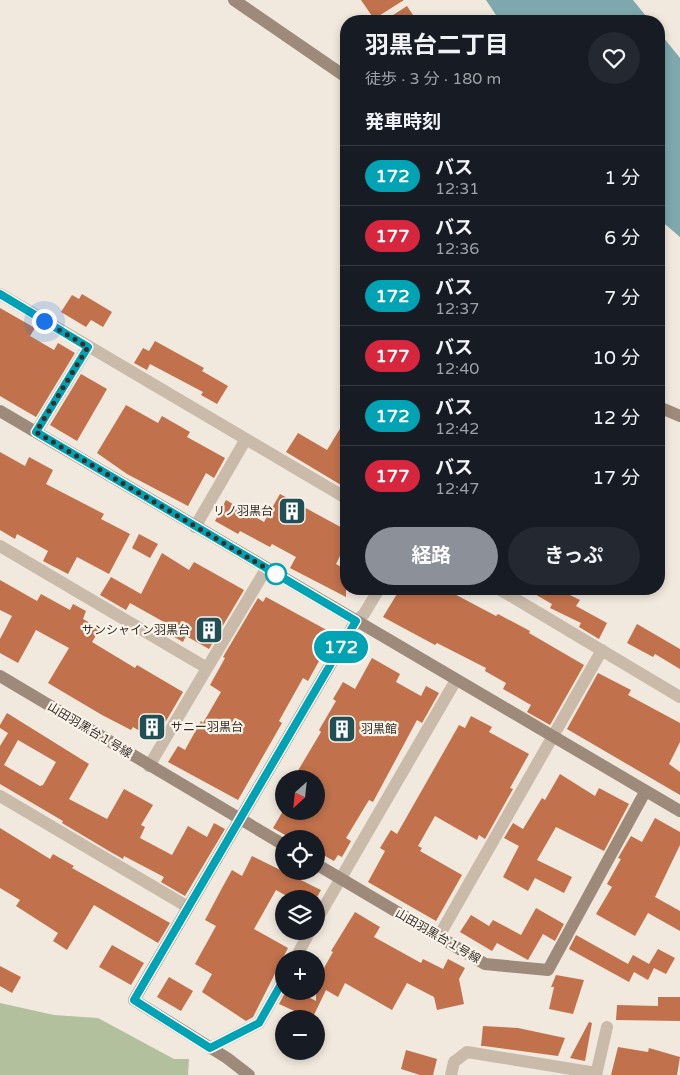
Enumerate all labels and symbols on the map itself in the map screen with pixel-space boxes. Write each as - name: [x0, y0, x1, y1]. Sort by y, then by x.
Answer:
- your location: [32, 309, 57, 334]
- building icon: リノ羽黒台: [277, 496, 307, 526]
- place label: リノ羽黒台: [213, 504, 273, 518]
- unlabelled marker: [265, 563, 287, 585]
- building icon: サンシャイン羽黒台: [194, 615, 224, 645]
- place label: サンシャイン羽黒台: [82, 623, 190, 637]
- line badge: 172: [312, 631, 370, 663]
- street label: 山田羽黒台１号線: [45, 699, 135, 761]
- building icon: サニー羽黒台: [137, 712, 167, 742]
- building icon: 羽黒館: [327, 714, 357, 744]
- place label: サニー羽黒台: [171, 720, 243, 734]
- place label: 羽黒館: [361, 722, 397, 736]
- north arrow: [275, 770, 325, 820]
- street label: 山田羽黒台１号線: [393, 906, 483, 966]

